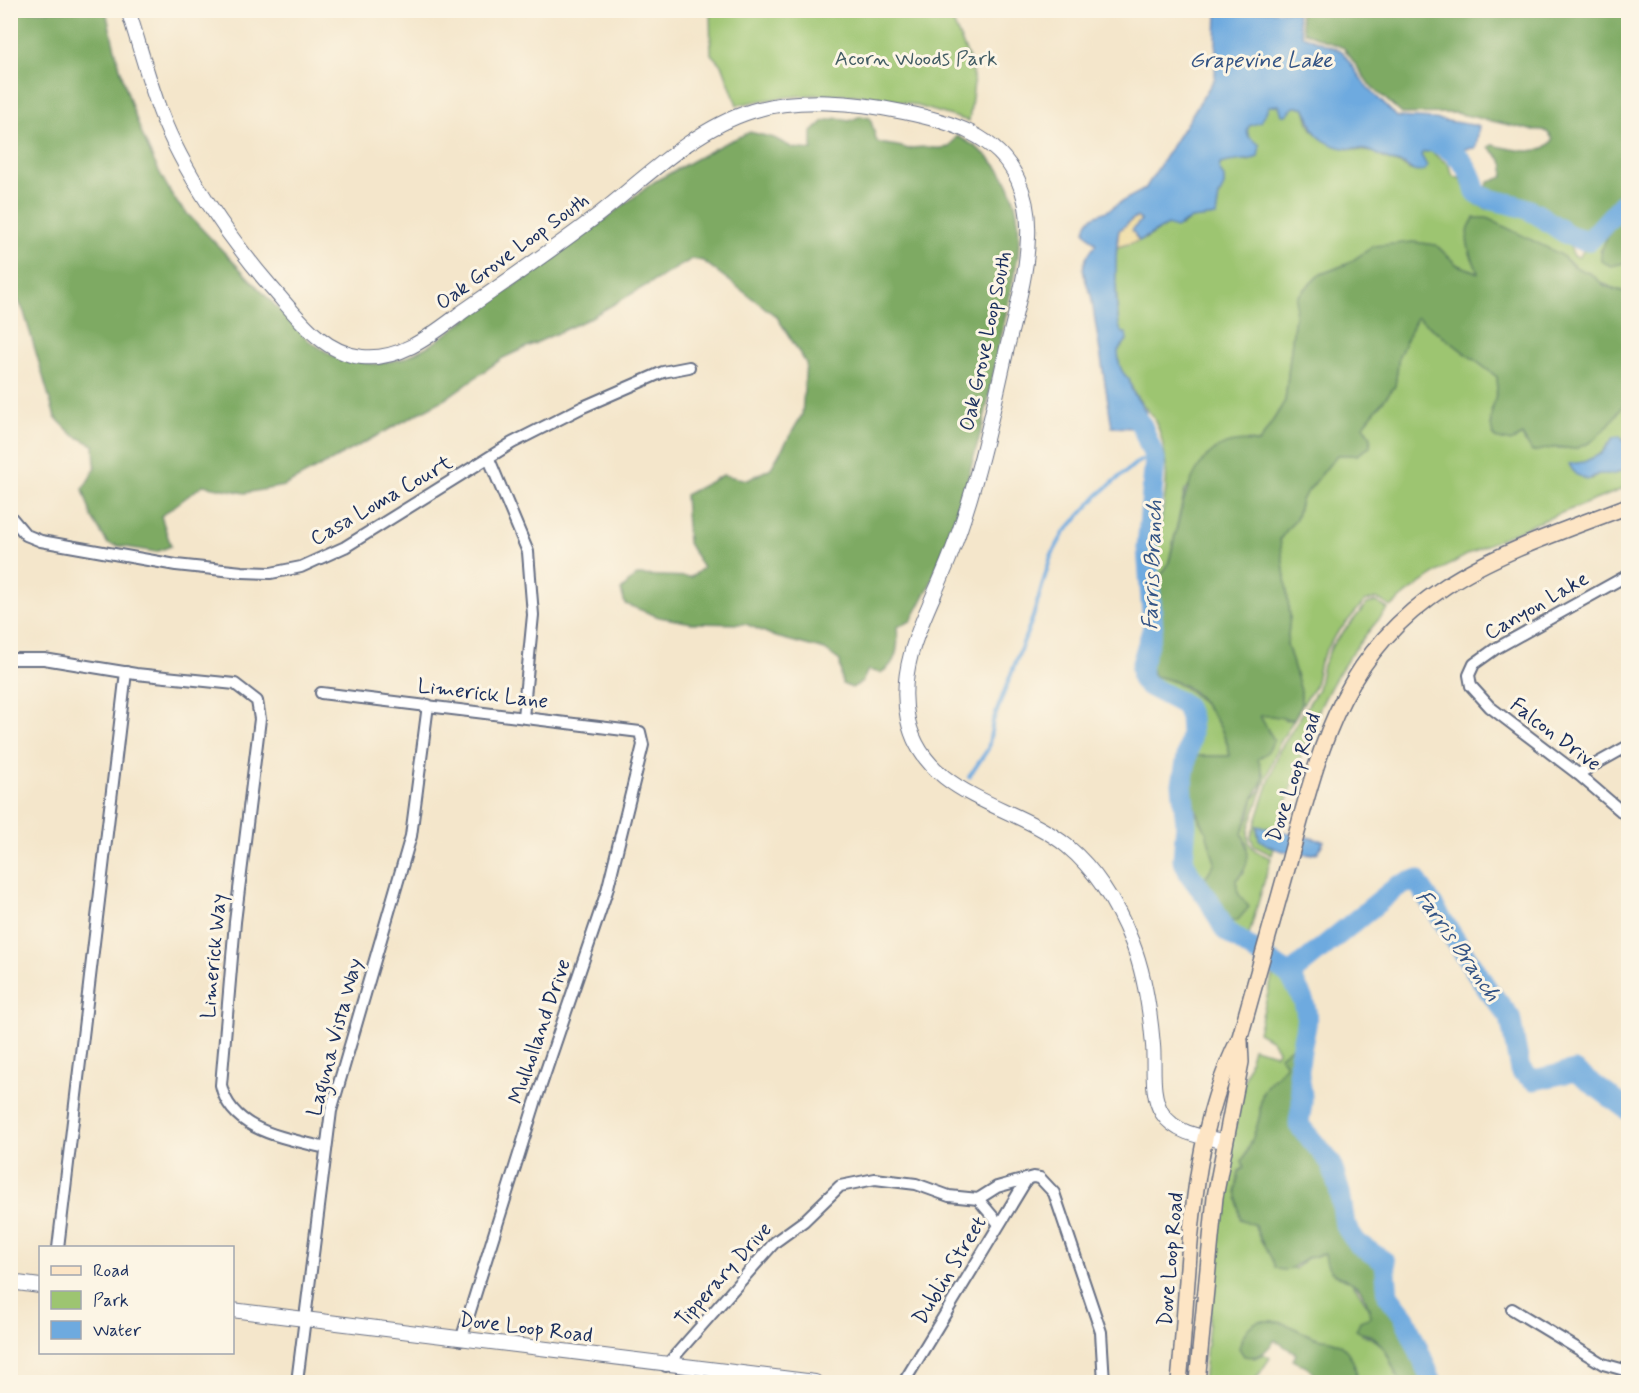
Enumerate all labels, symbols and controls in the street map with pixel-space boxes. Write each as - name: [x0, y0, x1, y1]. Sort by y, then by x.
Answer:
- park label: Acorn Woods Park: [835, 45, 997, 73]
- water label: Grapevine Lake: [1189, 47, 1333, 75]
- street label: Oak Grove Loop South: [430, 187, 595, 317]
- street label: Oak Grove Loop South: [953, 249, 1019, 434]
- street label: Casa Loma Court: [305, 448, 458, 553]
- water label: Farris Branch: [1137, 499, 1169, 630]
- street label: Canyon Lake: [1479, 565, 1594, 647]
- street label: Limerick Lane: [416, 672, 550, 716]
- street label: Falcon Drive: [1504, 691, 1607, 778]
- street label: Dove Loop Road: [1260, 709, 1328, 845]
- water label: Farris Branch: [1409, 885, 1506, 1008]
- street label: Limerick Way: [195, 892, 233, 1020]
- street label: Laguna Vista Way: [300, 955, 371, 1120]
- street label: Mulholland Drive: [502, 955, 578, 1108]
- street label: Dove Loop Road: [1151, 1191, 1191, 1327]
- street label: Dublin Street: [906, 1211, 993, 1330]
- street label: Tipperary Drive: [669, 1216, 778, 1333]
- legend: [39, 1246, 234, 1354]
- text: Road: [93, 1259, 129, 1283]
- text: Park: [93, 1289, 129, 1313]
- street label: Dove Loop Road: [458, 1306, 594, 1350]
- text: Water: [93, 1319, 142, 1343]

